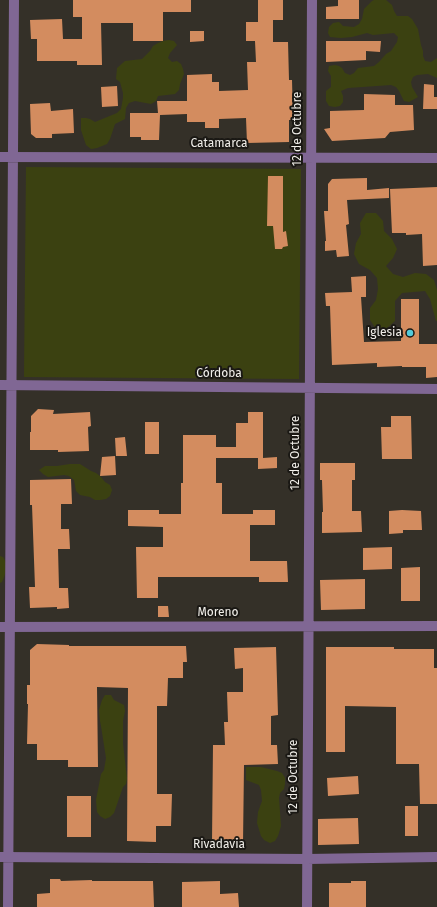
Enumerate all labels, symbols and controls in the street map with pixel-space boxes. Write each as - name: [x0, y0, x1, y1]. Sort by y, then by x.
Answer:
- street label: 12 de Octubre: [291, 92, 305, 166]
- street label: Catamarca: [190, 137, 248, 151]
- place label: Iglesia: [367, 326, 402, 340]
- marker: Iglesia: [405, 328, 415, 338]
- street label: Córdoba: [196, 367, 242, 381]
- street label: 12 de Octubre: [289, 416, 303, 490]
- street label: Moreno: [197, 606, 239, 620]
- street label: 12 de Octubre: [287, 740, 301, 814]
- street label: Rivadavia: [193, 838, 245, 852]

